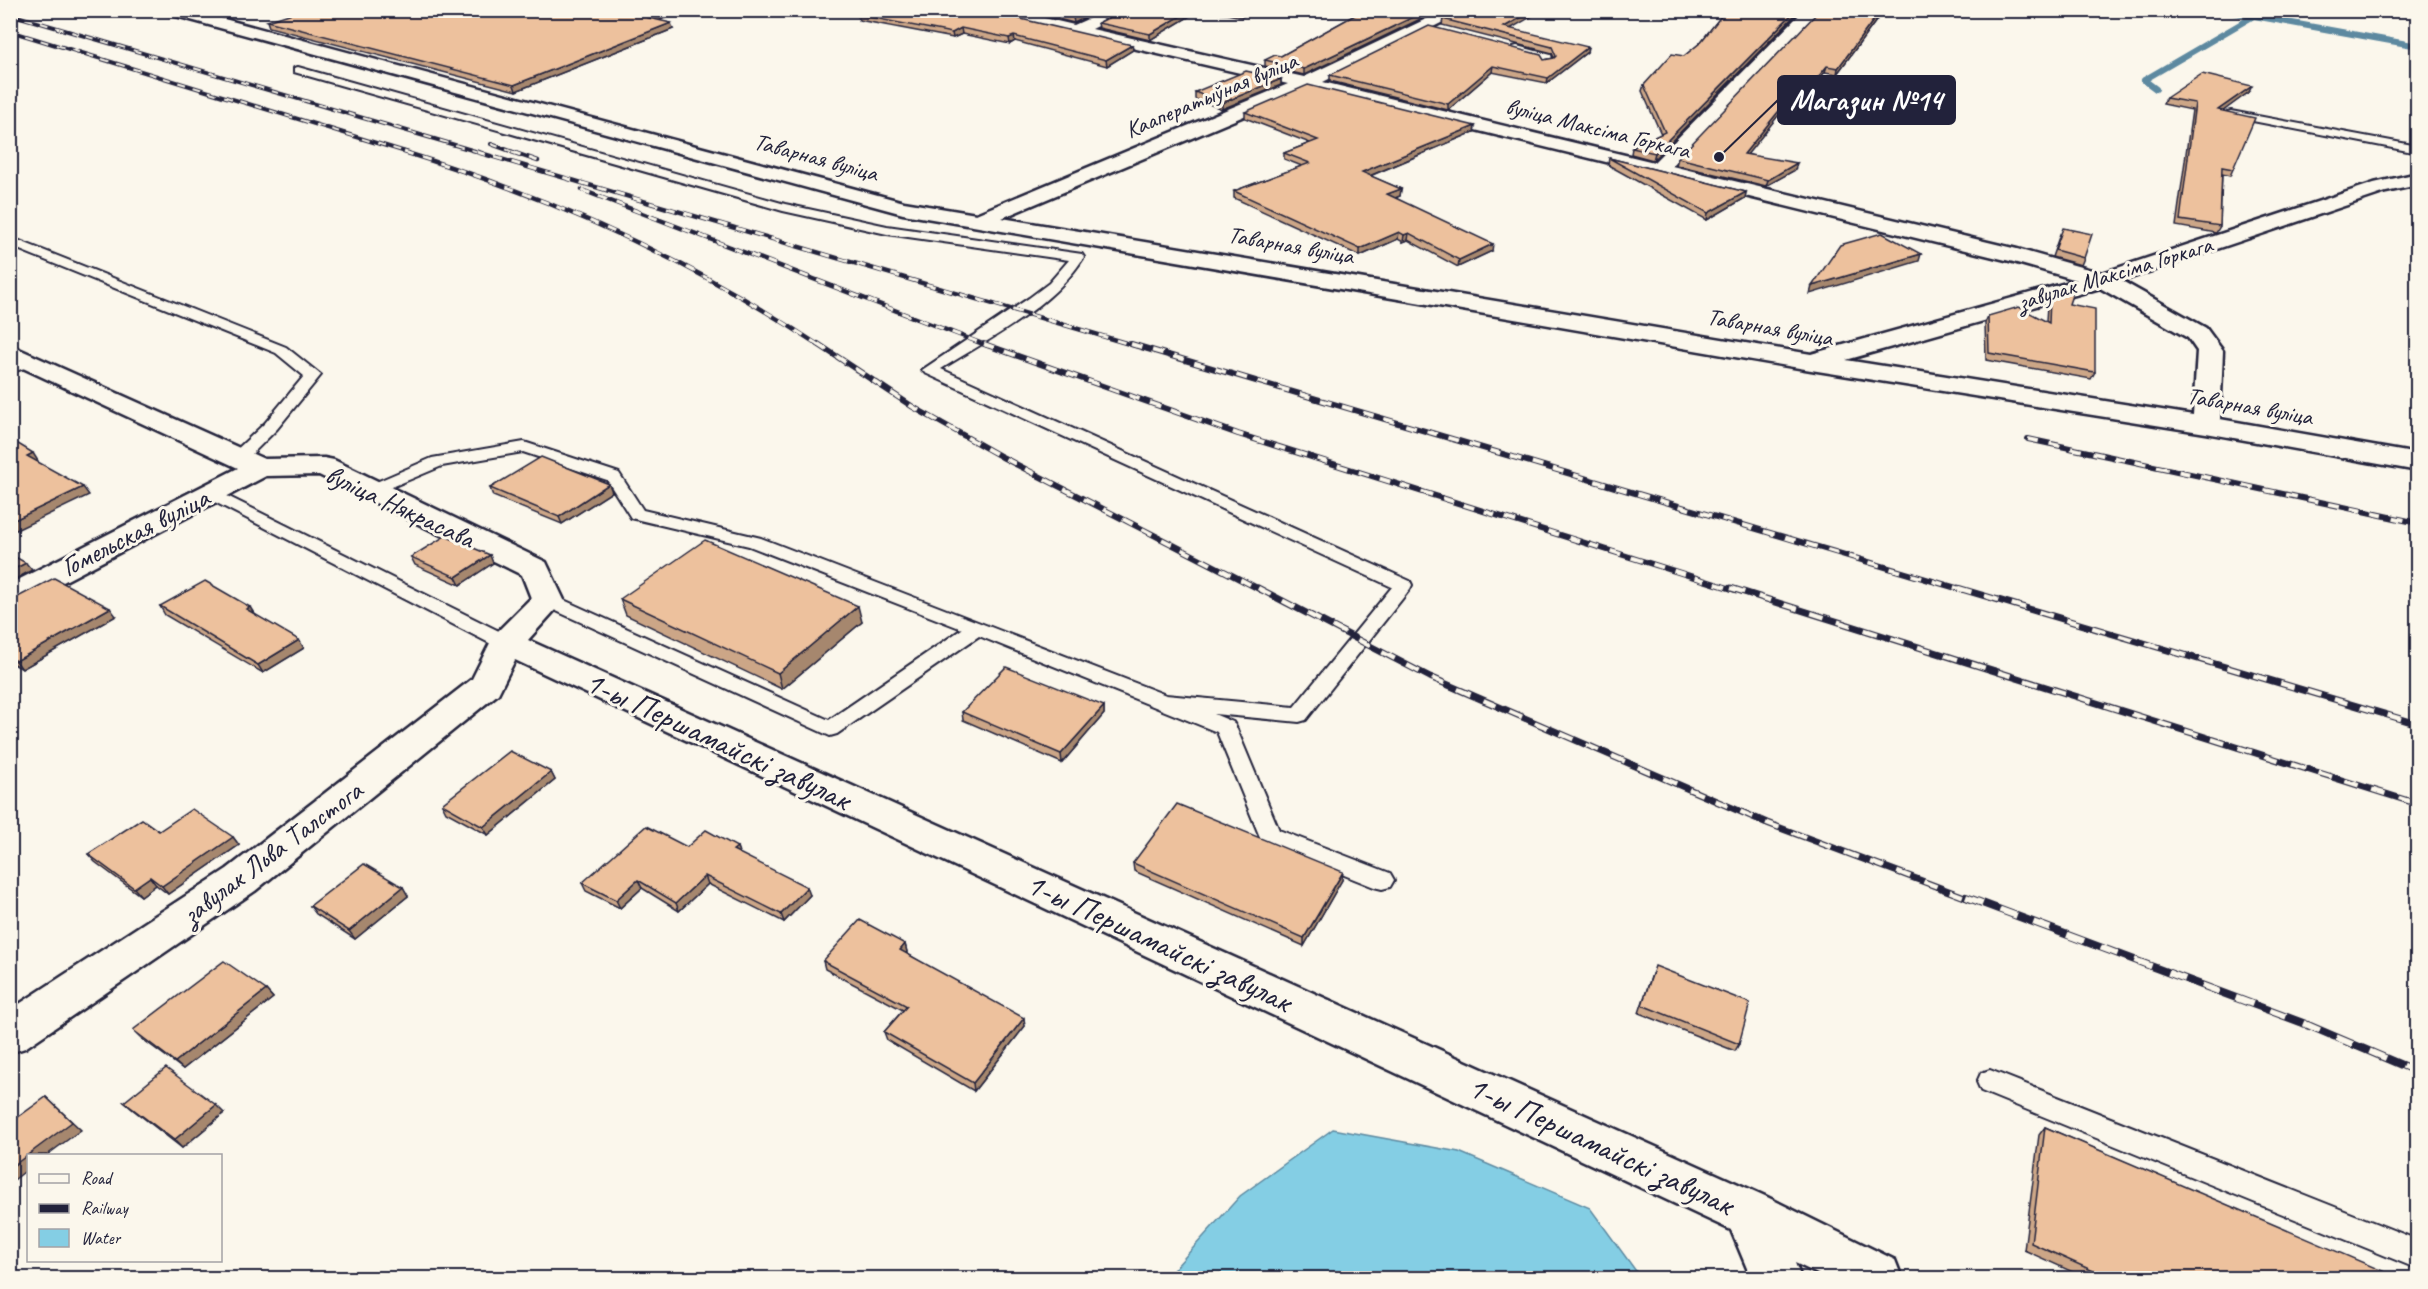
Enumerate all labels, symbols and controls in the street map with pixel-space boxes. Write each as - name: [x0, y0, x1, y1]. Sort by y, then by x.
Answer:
- street label: Кааператыўная вуліца: [1120, 45, 1303, 145]
- callout: Магазин №14: [1778, 76, 1955, 124]
- text: Магазин №14: [1790, 81, 1946, 120]
- street label: вуліца Максіма Горкага: [1503, 91, 1695, 166]
- street label: Таварная вуліца: [751, 126, 883, 188]
- street label: Таварная вуліца: [1226, 219, 1358, 271]
- street label: завулак Максіма Горкага: [2012, 229, 2217, 319]
- street label: Таварная вуліца: [1705, 301, 1837, 353]
- street label: Таварная вуліца: [2185, 380, 2317, 432]
- street label: вуліца Някрасава: [320, 456, 482, 556]
- street label: Гомельская вуліца: [55, 479, 216, 584]
- street label: 1-ы Першамайскі завулак: [579, 660, 860, 821]
- street label: завулак Льва Талстога: [172, 772, 371, 934]
- street label: 1-ы Першамайскі завулак: [1020, 862, 1301, 1023]
- street label: 1-ы Першамайскі завулак: [1462, 1065, 1743, 1226]
- legend: [27, 1154, 222, 1262]
- text: Road: [81, 1167, 114, 1189]
- text: Railway: [81, 1197, 129, 1219]
- text: Water: [81, 1227, 122, 1249]

